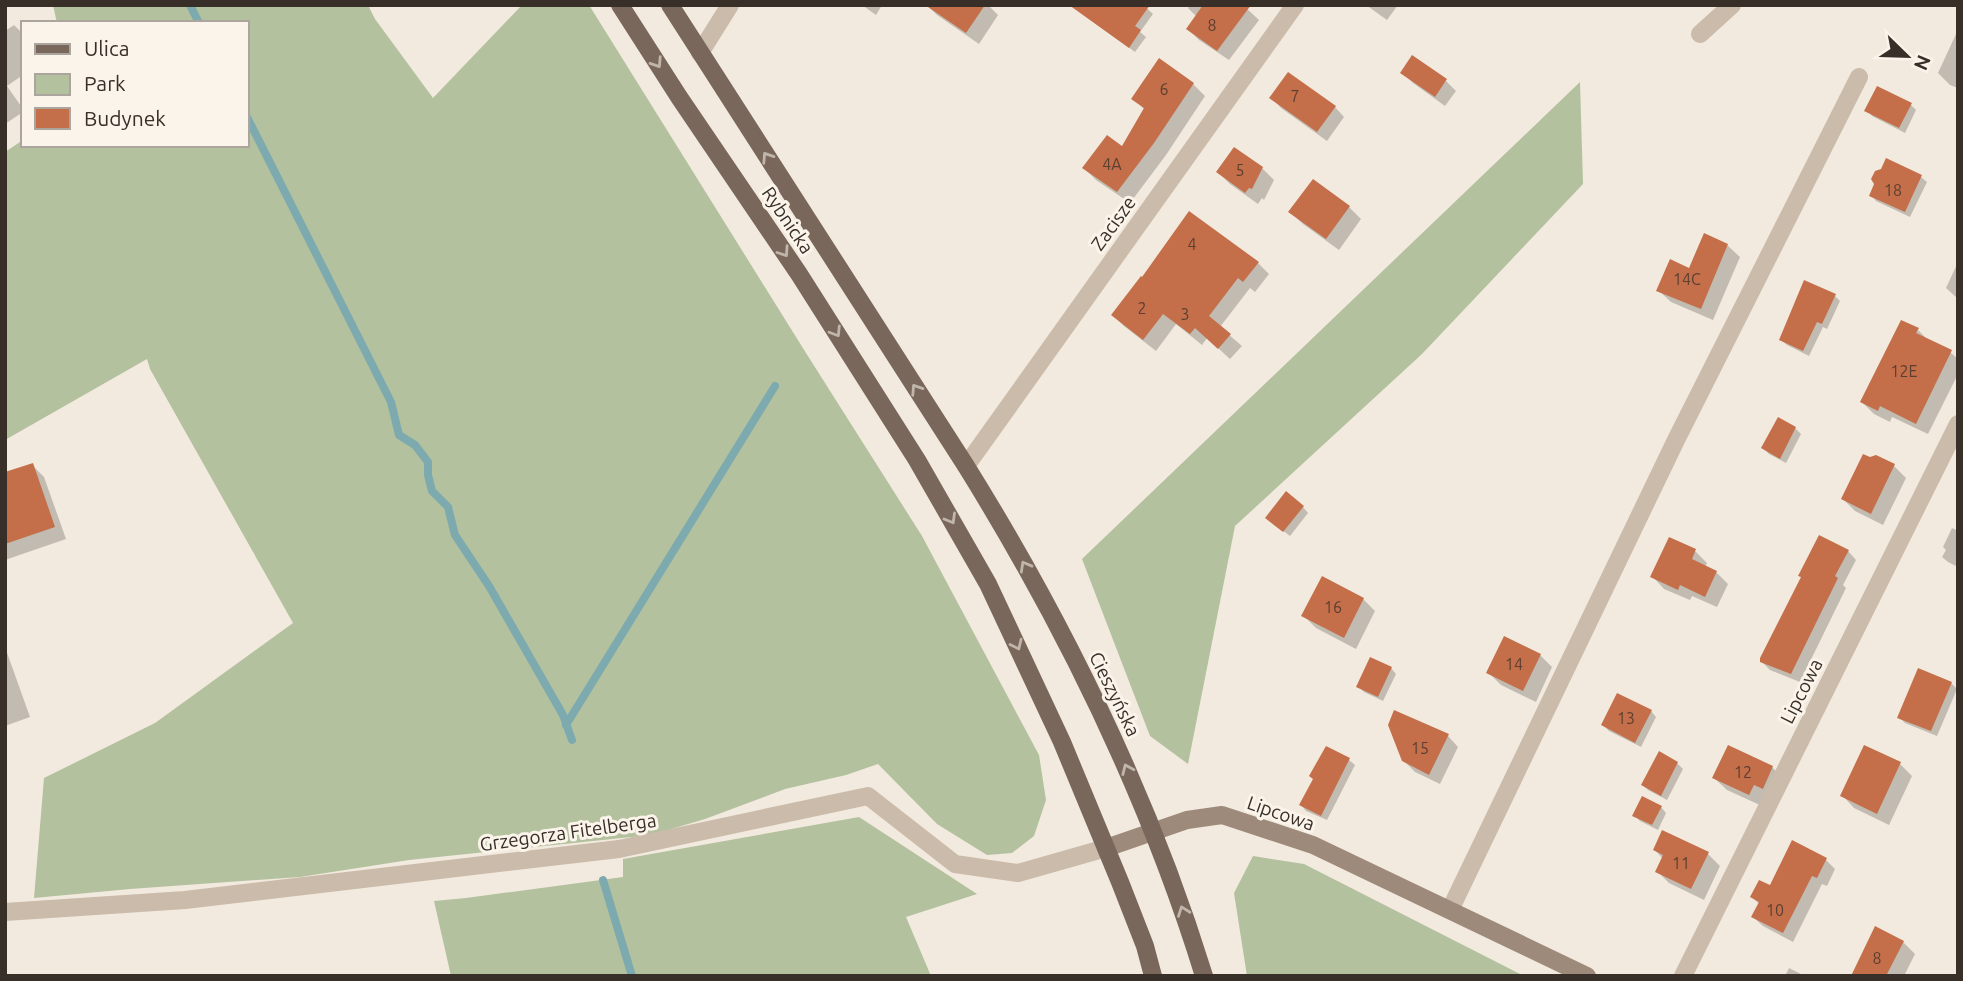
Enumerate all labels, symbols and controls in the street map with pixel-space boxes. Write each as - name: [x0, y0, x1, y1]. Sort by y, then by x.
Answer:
- house number: 8: [1207, 16, 1217, 34]
- legend: [21, 21, 248, 147]
- north arrow: [1872, 21, 1942, 91]
- text: Ulica: [84, 36, 129, 60]
- text: N: [1910, 52, 1936, 73]
- one-way arrow: [649, 55, 662, 68]
- text: Park: [84, 71, 126, 95]
- house number: 6: [1159, 80, 1169, 98]
- house number: 7: [1290, 87, 1300, 105]
- text: Budynek: [84, 106, 166, 130]
- one-way arrow: [762, 151, 775, 164]
- house number: 4A: [1102, 155, 1122, 173]
- house number: 5: [1235, 161, 1245, 179]
- house number: 18: [1884, 181, 1902, 199]
- street label: Rybnicka: [758, 182, 818, 258]
- street label: Zacisze: [1086, 192, 1140, 254]
- house number: 4: [1187, 235, 1197, 253]
- one-way arrow: [776, 244, 789, 257]
- house number: 14C: [1673, 270, 1701, 288]
- house number: 2: [1137, 299, 1147, 317]
- house number: 3: [1180, 305, 1190, 323]
- one-way arrow: [827, 324, 840, 337]
- house number: 12E: [1890, 362, 1918, 380]
- one-way arrow: [912, 384, 925, 397]
- one-way arrow: [943, 512, 956, 525]
- one-way arrow: [1020, 560, 1033, 573]
- house number: 16: [1324, 598, 1342, 616]
- one-way arrow: [1009, 638, 1023, 650]
- street label: Cieszyńska: [1085, 648, 1145, 740]
- house number: 14: [1505, 655, 1523, 673]
- street label: Lipcowa: [1775, 655, 1827, 727]
- house number: 13: [1617, 709, 1635, 727]
- house number: 15: [1411, 739, 1429, 757]
- one-way arrow: [1122, 763, 1136, 775]
- house number: 12: [1734, 763, 1752, 781]
- street label: Lipcowa: [1244, 791, 1318, 835]
- street label: Grzegorza Fitelberga: [478, 809, 658, 855]
- house number: 11: [1672, 854, 1690, 872]
- house number: 10: [1766, 901, 1784, 919]
- one-way arrow: [1177, 905, 1191, 917]
- house number: 8: [1872, 949, 1882, 967]

